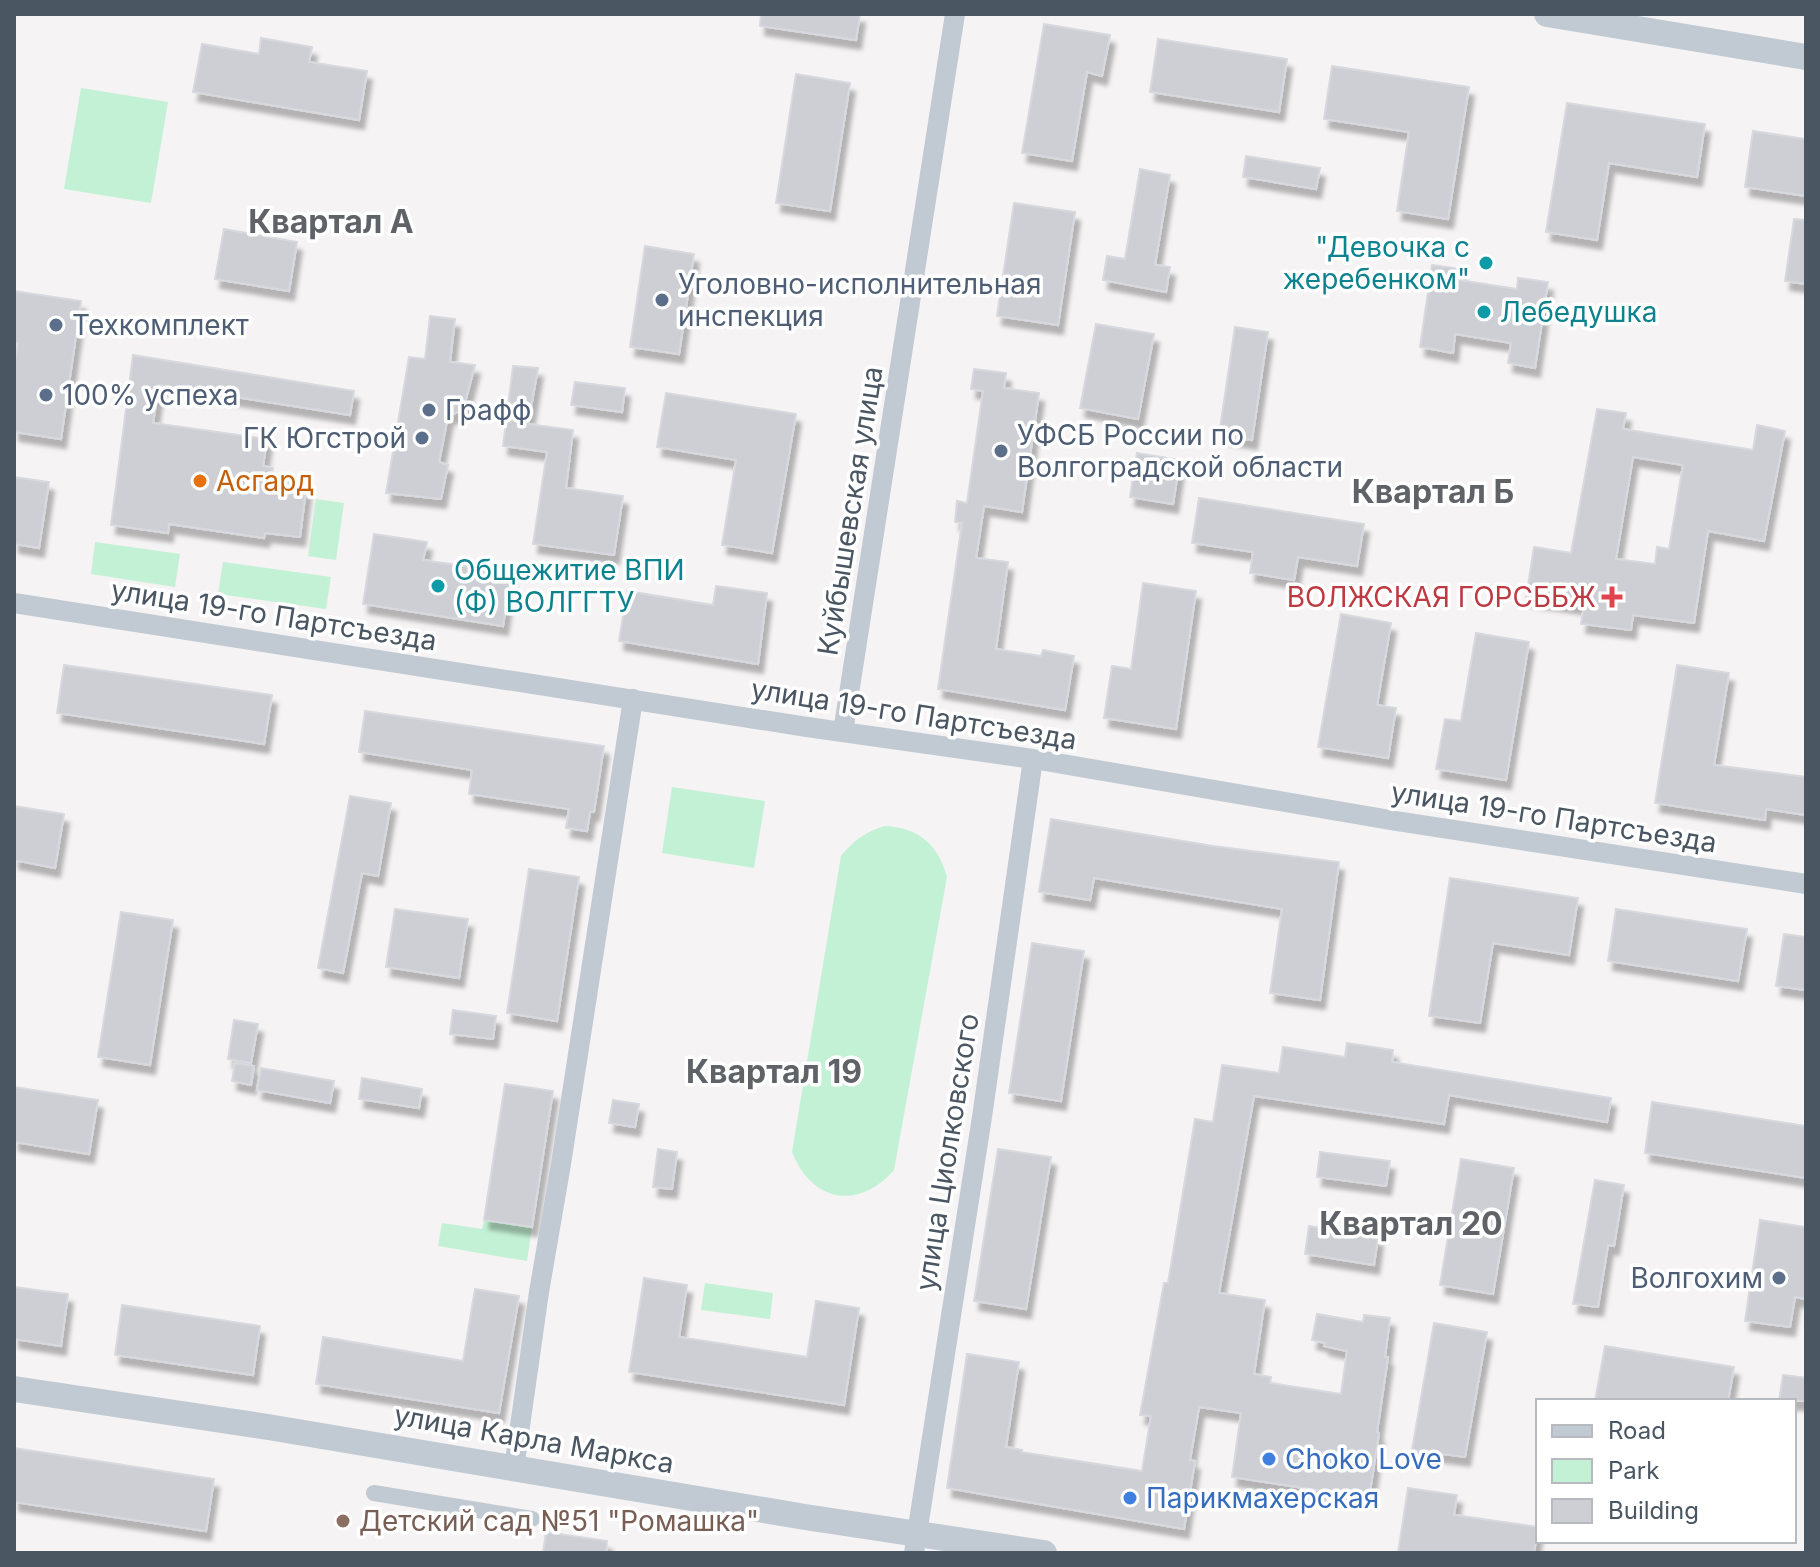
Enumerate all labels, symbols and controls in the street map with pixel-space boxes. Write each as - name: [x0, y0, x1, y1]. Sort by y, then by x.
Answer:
- district label: Квартал А: [248, 202, 414, 241]
- place label: "Девочка с жеребенком": [1283, 230, 1470, 296]
- marker: "Девочка с жеребенком": [1477, 254, 1495, 272]
- place label: Уголовно-исполнительная инспекция: [678, 267, 1041, 333]
- marker: Уголовно-исполнительная инспекция: [653, 291, 671, 309]
- place label: Лебедушка: [1500, 295, 1657, 329]
- marker: Лебедушка: [1475, 303, 1493, 321]
- place label: Техкомплект: [72, 308, 249, 342]
- marker: Техкомплект: [47, 316, 65, 334]
- street label: Куйбышевская улица: [810, 364, 890, 658]
- place label: 100% успеха: [62, 378, 238, 412]
- marker: 100% успеха: [37, 386, 55, 404]
- place label: Графф: [445, 393, 531, 427]
- marker: Графф: [420, 401, 438, 419]
- place label: УФСБ России по Волгоградской области: [1017, 418, 1343, 484]
- place label: ГК Югстрой: [243, 421, 406, 455]
- marker: ГК Югстрой: [413, 429, 431, 447]
- marker: УФСБ России по Волгоградской области: [992, 442, 1010, 460]
- place label: Асгард: [216, 464, 314, 498]
- marker: Асгард: [191, 472, 209, 490]
- district label: Квартал Б: [1352, 472, 1514, 511]
- place label: Общежитие ВПИ (Ф) ВОЛГГТУ: [454, 553, 685, 619]
- street label: улица 19-го Партсъезда: [109, 572, 439, 658]
- marker: Общежитие ВПИ (Ф) ВОЛГГТУ: [429, 577, 447, 595]
- place label: ВОЛЖСКАЯ ГОРСББЖ: [1287, 580, 1596, 614]
- marker: ВОЛЖСКАЯ ГОРСББЖ: [1603, 588, 1621, 606]
- street label: улица 19-го Партсъезда: [749, 671, 1079, 757]
- street label: улица 19-го Партсъезда: [1389, 774, 1719, 860]
- street label: улица Циолковского: [908, 1011, 986, 1293]
- district label: Квартал 19: [686, 1052, 862, 1091]
- district label: Квартал 20: [1319, 1204, 1503, 1243]
- place label: Волгохим: [1630, 1261, 1763, 1295]
- marker: Волгохим: [1770, 1269, 1788, 1287]
- street label: улица Карла Маркса: [391, 1398, 677, 1480]
- legend: [1536, 1399, 1796, 1543]
- text: Road: [1608, 1416, 1666, 1445]
- place label: Choko Love: [1285, 1442, 1442, 1476]
- marker: Choko Love: [1260, 1450, 1278, 1468]
- text: Park: [1608, 1456, 1659, 1485]
- place label: Парикмахерская: [1146, 1481, 1379, 1515]
- marker: Парикмахерская: [1121, 1489, 1139, 1507]
- text: Building: [1608, 1496, 1699, 1525]
- place label: Детский сад №51 "Ромашка": [359, 1504, 759, 1538]
- marker: Детский сад №51 "Ромашка": [334, 1512, 352, 1530]

